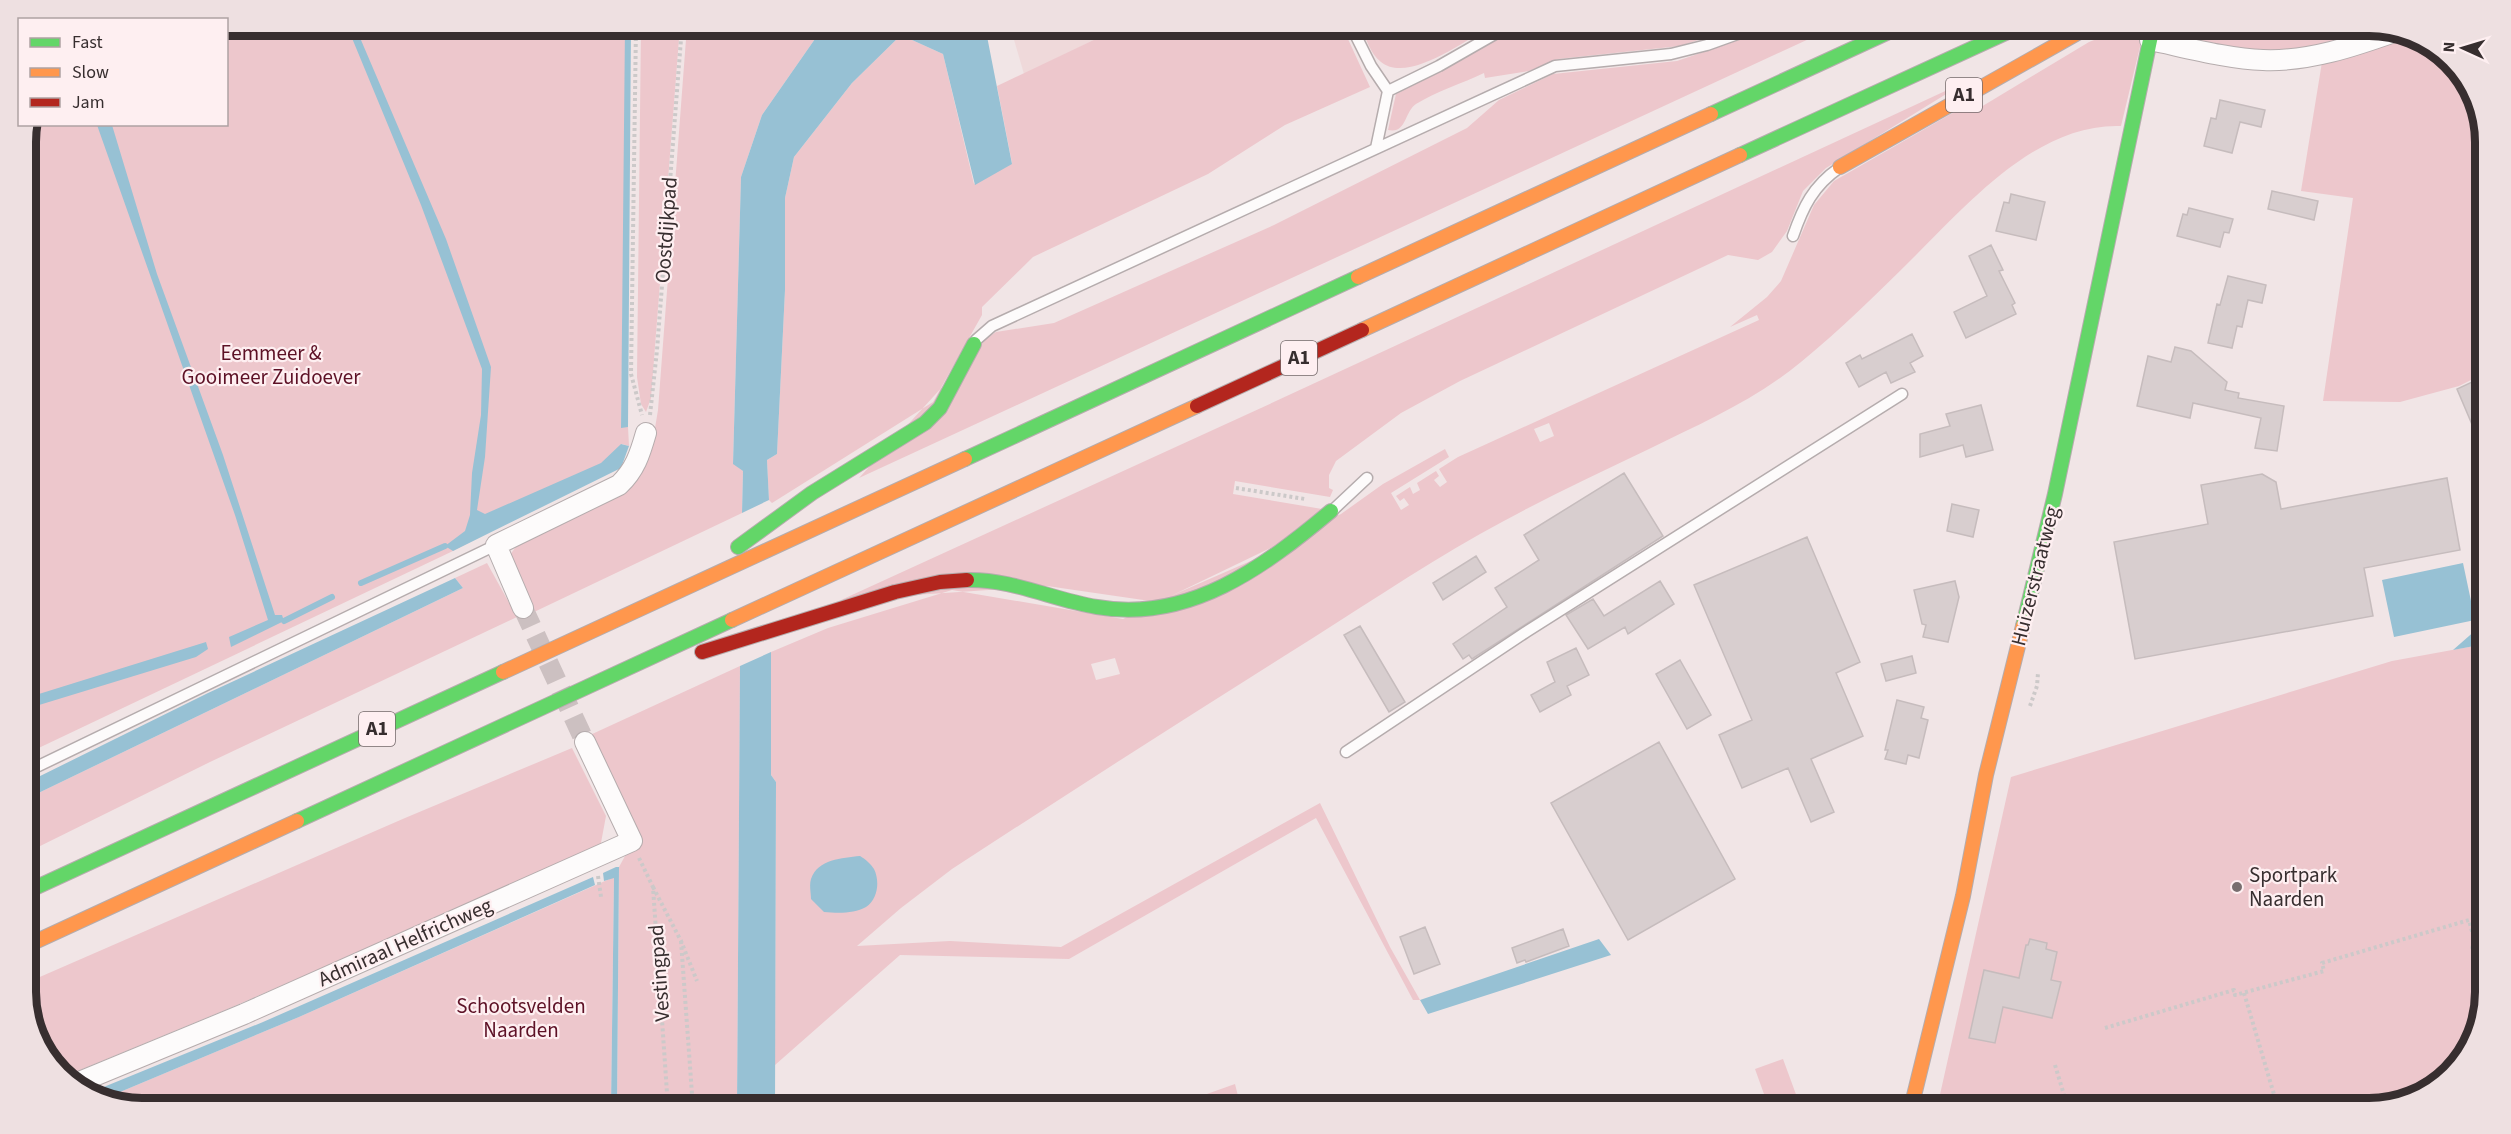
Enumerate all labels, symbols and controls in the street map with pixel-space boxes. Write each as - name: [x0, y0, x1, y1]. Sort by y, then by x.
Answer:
- legend: [18, 18, 228, 126]
- north arrow: [2433, 18, 2493, 78]
- text: Fast: [72, 30, 103, 55]
- text: N: [2438, 41, 2460, 53]
- text: Slow: [72, 60, 109, 85]
- road number: A1: [1946, 78, 1982, 112]
- text: Jam: [72, 90, 105, 115]
- street label: Oostdijkpad: [647, 176, 685, 284]
- park label: Eemmeer & Gooimeer Zuidoever: [181, 338, 361, 392]
- road number: A1: [1281, 341, 1317, 375]
- street label: Huizerstraatweg: [2003, 503, 2067, 649]
- road number: A1: [359, 712, 395, 746]
- place label: Sportpark Naarden: [2249, 860, 2338, 914]
- marker: Sportpark Naarden: [2230, 880, 2244, 894]
- street label: Admiraal Helfrichweg: [313, 890, 497, 994]
- street label: Vestingpad: [641, 923, 677, 1023]
- park label: Schootsvelden Naarden: [456, 991, 586, 1045]

